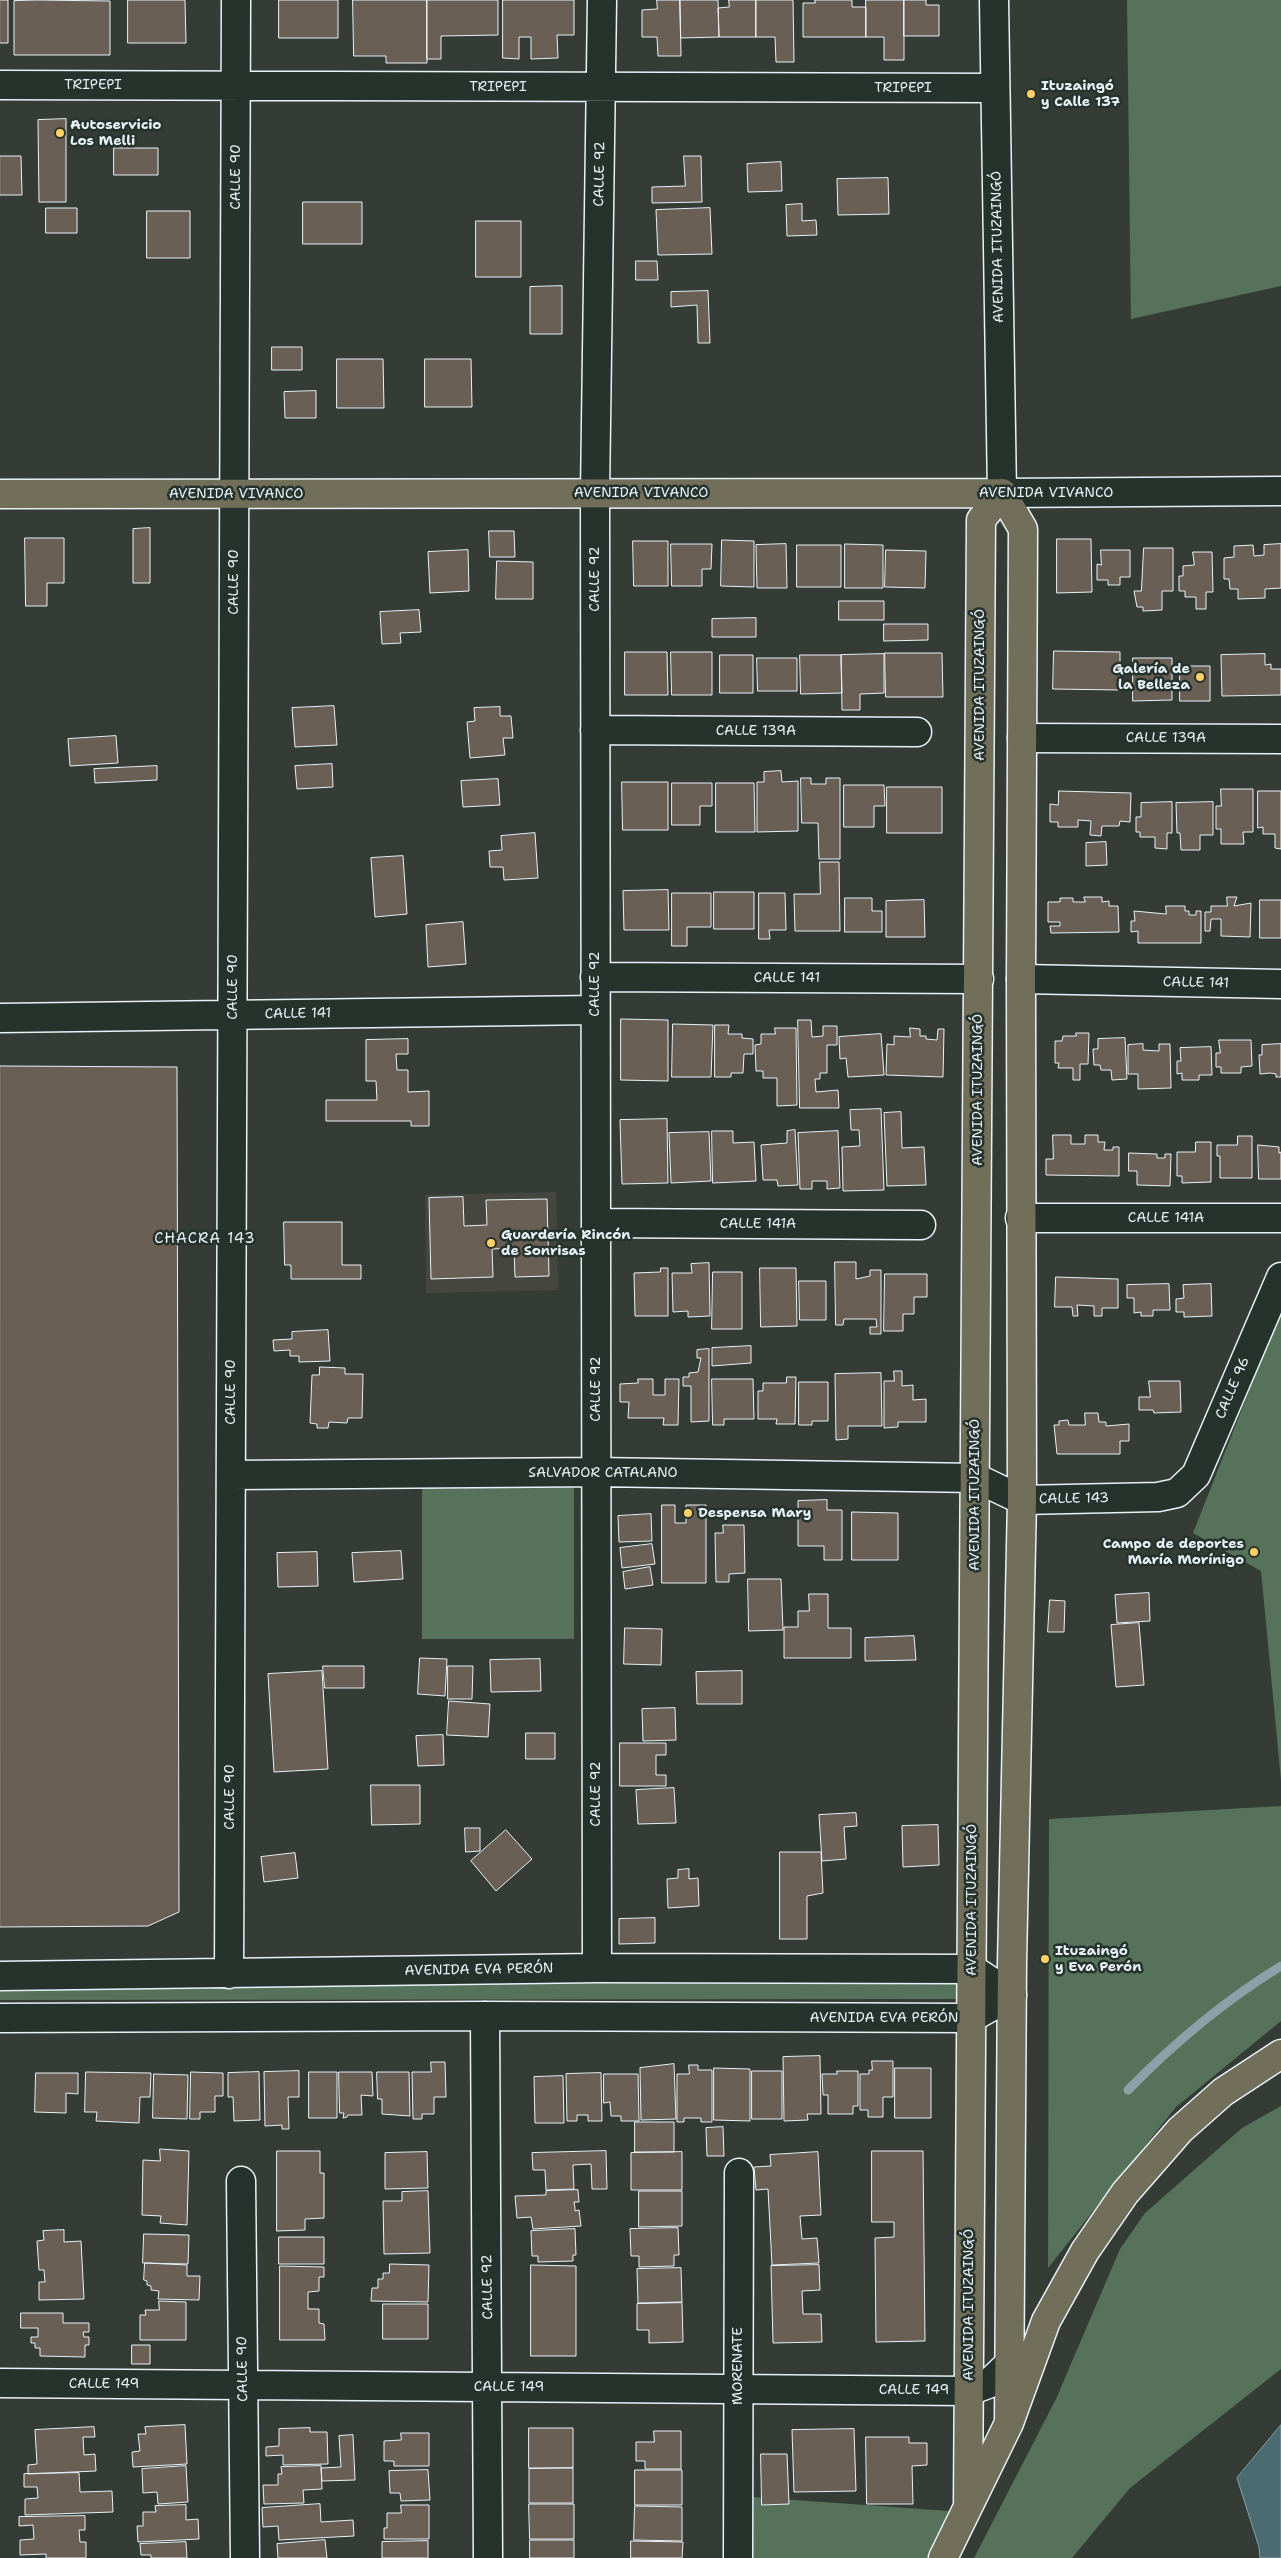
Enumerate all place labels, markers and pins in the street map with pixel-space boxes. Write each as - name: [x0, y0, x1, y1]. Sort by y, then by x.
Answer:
- place label: Ituzaingó y Calle 137: [1041, 78, 1120, 110]
- marker: Ituzaingó y Calle 137: [1025, 88, 1037, 100]
- place label: Autoservicio Los Melli: [70, 117, 161, 150]
- marker: Autoservicio Los Melli: [54, 127, 66, 139]
- place label: Galería de la Belleza: [1113, 661, 1190, 694]
- marker: Galería de la Belleza: [1194, 671, 1206, 683]
- place label: Guardería Rincón de Sonrisas: [501, 1227, 631, 1260]
- marker: Guardería Rincón de Sonrisas: [485, 1237, 497, 1249]
- place label: Despensa Mary: [698, 1505, 811, 1521]
- marker: Despensa Mary: [682, 1507, 694, 1519]
- place label: Campo de deportes María Morínigo: [1103, 1536, 1244, 1568]
- marker: Campo de deportes María Morínigo: [1248, 1546, 1260, 1558]
- place label: Ituzaingó y Eva Perón: [1055, 1943, 1141, 1975]
- marker: Ituzaingó y Eva Perón: [1039, 1953, 1051, 1965]

